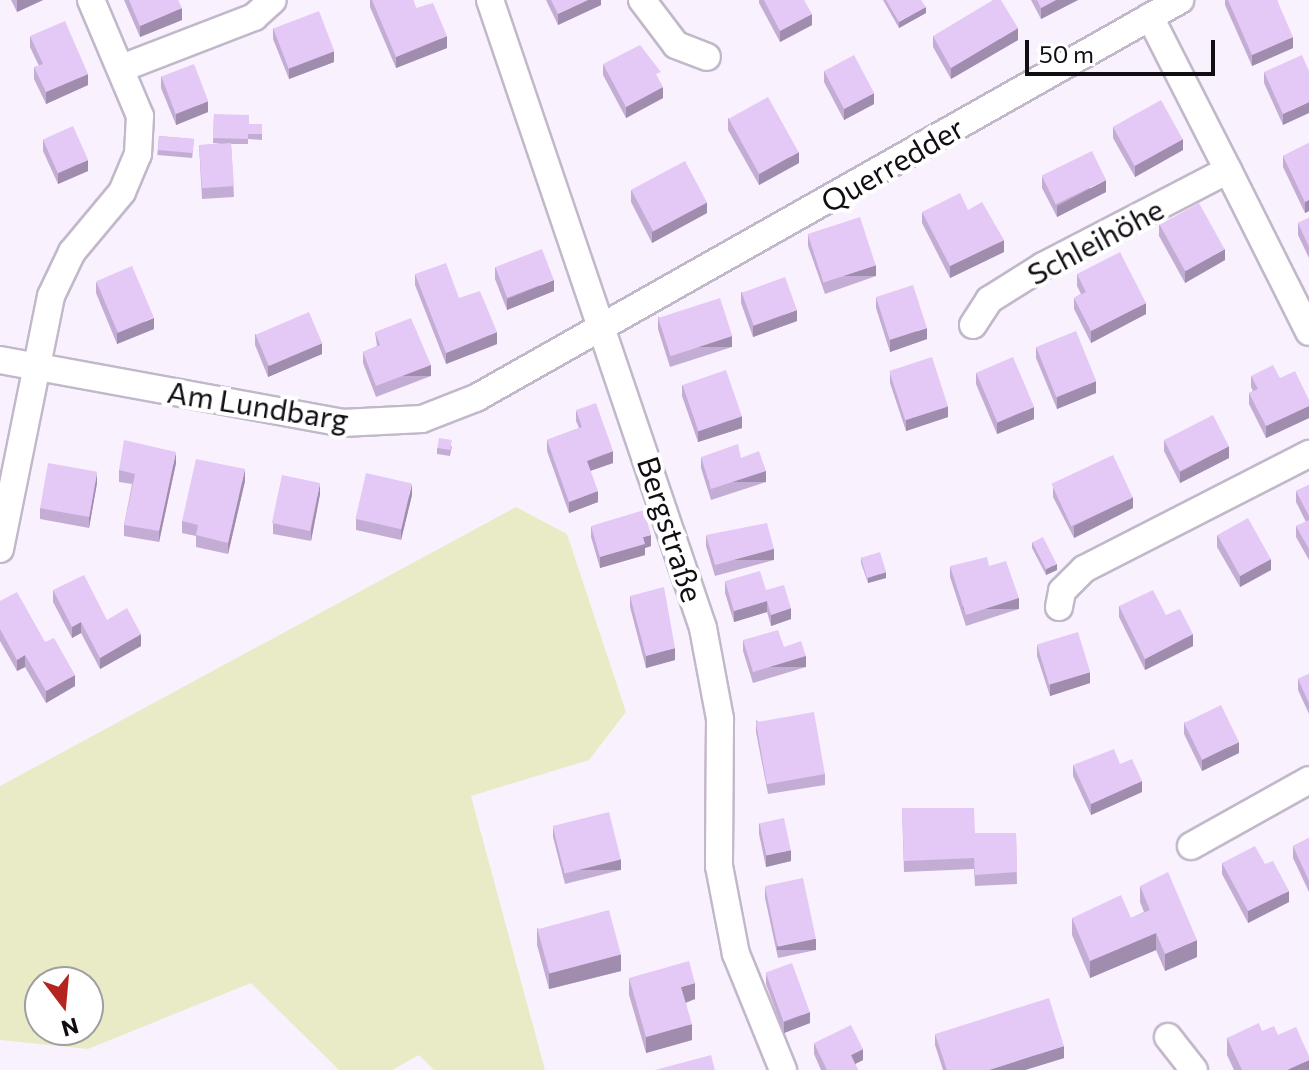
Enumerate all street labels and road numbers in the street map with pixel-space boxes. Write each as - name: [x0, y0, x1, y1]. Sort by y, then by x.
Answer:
- street label: Querredder: [814, 109, 970, 219]
- street label: Schleihöhe: [1021, 190, 1169, 292]
- street label: Am Lundbarg: [165, 373, 351, 437]
- street label: Bergstraße: [631, 452, 711, 606]

